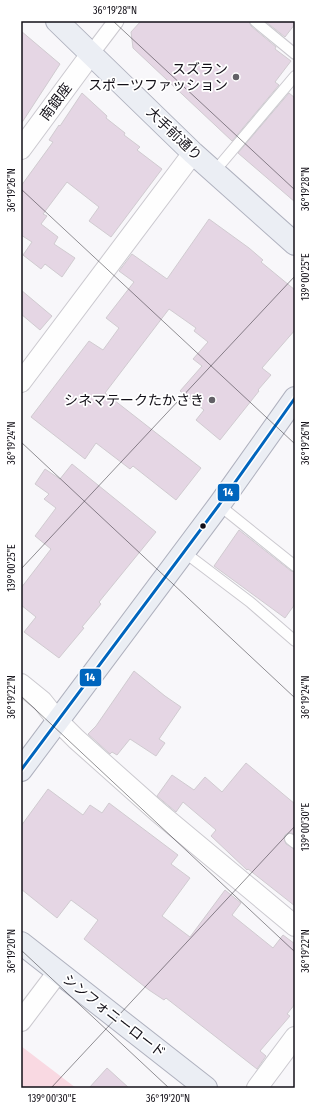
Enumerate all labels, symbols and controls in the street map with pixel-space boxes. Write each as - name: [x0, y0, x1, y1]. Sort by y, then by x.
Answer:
- text: 36°19'28"N: [93, 5, 137, 17]
- place label: スズラン スポーツファッション: [88, 61, 228, 94]
- marker: スズラン スポーツファッション: [231, 72, 241, 82]
- street label: 南銀座: [37, 80, 75, 124]
- street label: 大手前通り: [143, 104, 205, 164]
- text: 36°19'28"N: [300, 167, 312, 211]
- text: 36°19'26"N: [6, 168, 18, 212]
- text: 139°00'25"E: [300, 253, 312, 301]
- place label: シネマテークたかさき: [64, 392, 204, 409]
- marker: シネマテークたかさき: [207, 395, 217, 405]
- text: 36°19'24"N: [6, 421, 18, 465]
- text: 36°19'26"N: [300, 421, 312, 465]
- line badge: 14: [217, 483, 240, 502]
- text: 14: [223, 486, 233, 499]
- unlabelled marker: [198, 521, 208, 531]
- text: 139°00'25"E: [6, 544, 18, 592]
- line badge: 14: [79, 668, 102, 687]
- text: 14: [85, 671, 95, 684]
- text: 36°19'22"N: [6, 675, 18, 719]
- text: 36°19'24"N: [300, 675, 312, 719]
- text: 139°00'30"E: [300, 803, 312, 851]
- text: 36°19'20"N: [6, 929, 18, 973]
- text: 36°19'22"N: [300, 929, 312, 973]
- street label: シンフォニーロード: [59, 971, 169, 1061]
- text: 139°00'30"E: [28, 1093, 76, 1105]
- text: 36°19'20"N: [146, 1093, 190, 1105]

